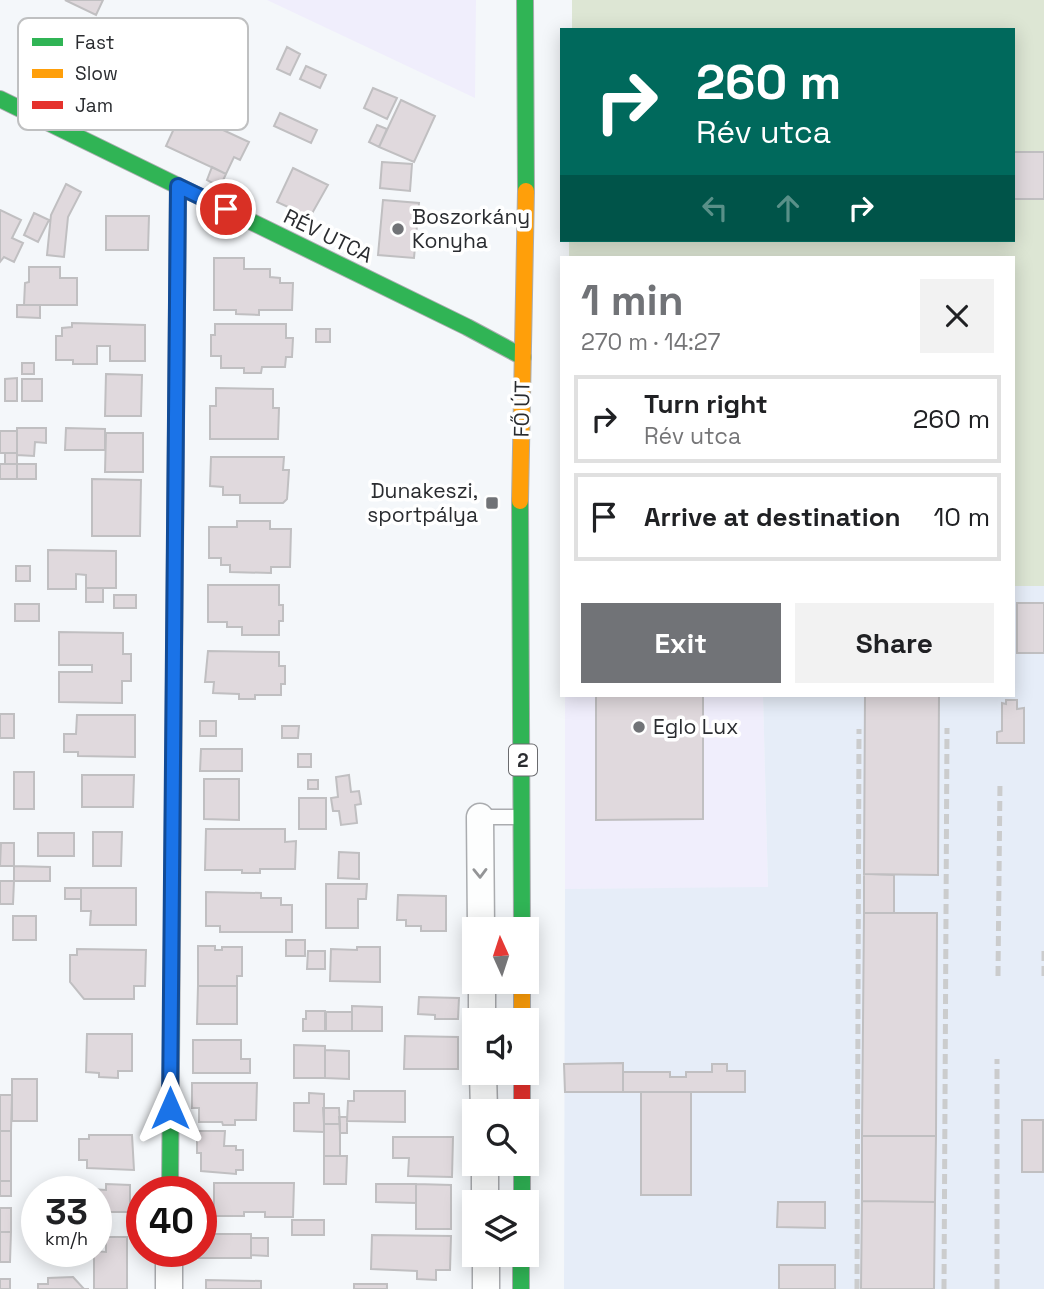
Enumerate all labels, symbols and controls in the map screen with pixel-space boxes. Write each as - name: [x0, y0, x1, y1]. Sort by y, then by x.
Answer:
- legend: [18, 18, 248, 130]
- text: Fast: [75, 30, 115, 55]
- text: 260 m: [696, 51, 841, 113]
- icon: right: [581, 56, 672, 147]
- text: Slow: [75, 61, 118, 86]
- text: Jam: [75, 93, 113, 118]
- text: Rév utca: [696, 112, 831, 152]
- pin: [196, 179, 256, 239]
- icon: left: [696, 189, 734, 227]
- icon: ahead: [769, 189, 807, 227]
- icon: right: [842, 189, 880, 227]
- icon: arrive: [207, 190, 245, 228]
- street label: RÉV UTCA: [279, 202, 377, 269]
- place label: Boszorkány Konyha: [412, 203, 530, 254]
- marker: Boszorkány Konyha: [390, 221, 406, 237]
- text: 1 min: [581, 274, 684, 327]
- button: close: [920, 279, 994, 353]
- text: 270 m · 14:27: [581, 327, 721, 357]
- street label: FŐ ÚT: [508, 380, 535, 438]
- text: Turn right: [644, 387, 768, 421]
- icon: right: [585, 400, 623, 438]
- text: 260 m: [913, 402, 990, 436]
- text: Rév utca: [644, 421, 741, 451]
- place label: Dunakeszi, sportpálya: [367, 477, 478, 528]
- marker: Dunakeszi, sportpálya: [484, 495, 500, 511]
- icon: arrive: [585, 498, 623, 536]
- text: Arrive at destination: [644, 500, 901, 534]
- text: 10 m: [933, 500, 990, 534]
- button: Exit: [581, 603, 781, 683]
- button: Share: [795, 603, 994, 683]
- place label: Eglo Lux: [653, 713, 739, 740]
- marker: Eglo Lux: [631, 719, 647, 735]
- road number: 2: [509, 744, 537, 776]
- one-way arrow: [473, 868, 488, 879]
- north arrow: [462, 917, 539, 994]
- map controls: [462, 917, 539, 1267]
- button: sound: [462, 1008, 539, 1085]
- position arrow: [133, 1071, 207, 1145]
- button: search: [462, 1099, 539, 1176]
- speed limit sign: 40: [126, 1176, 217, 1267]
- text: 33: [45, 1190, 88, 1234]
- button: layers: [462, 1190, 539, 1267]
- text: km/h: [45, 1227, 88, 1250]

